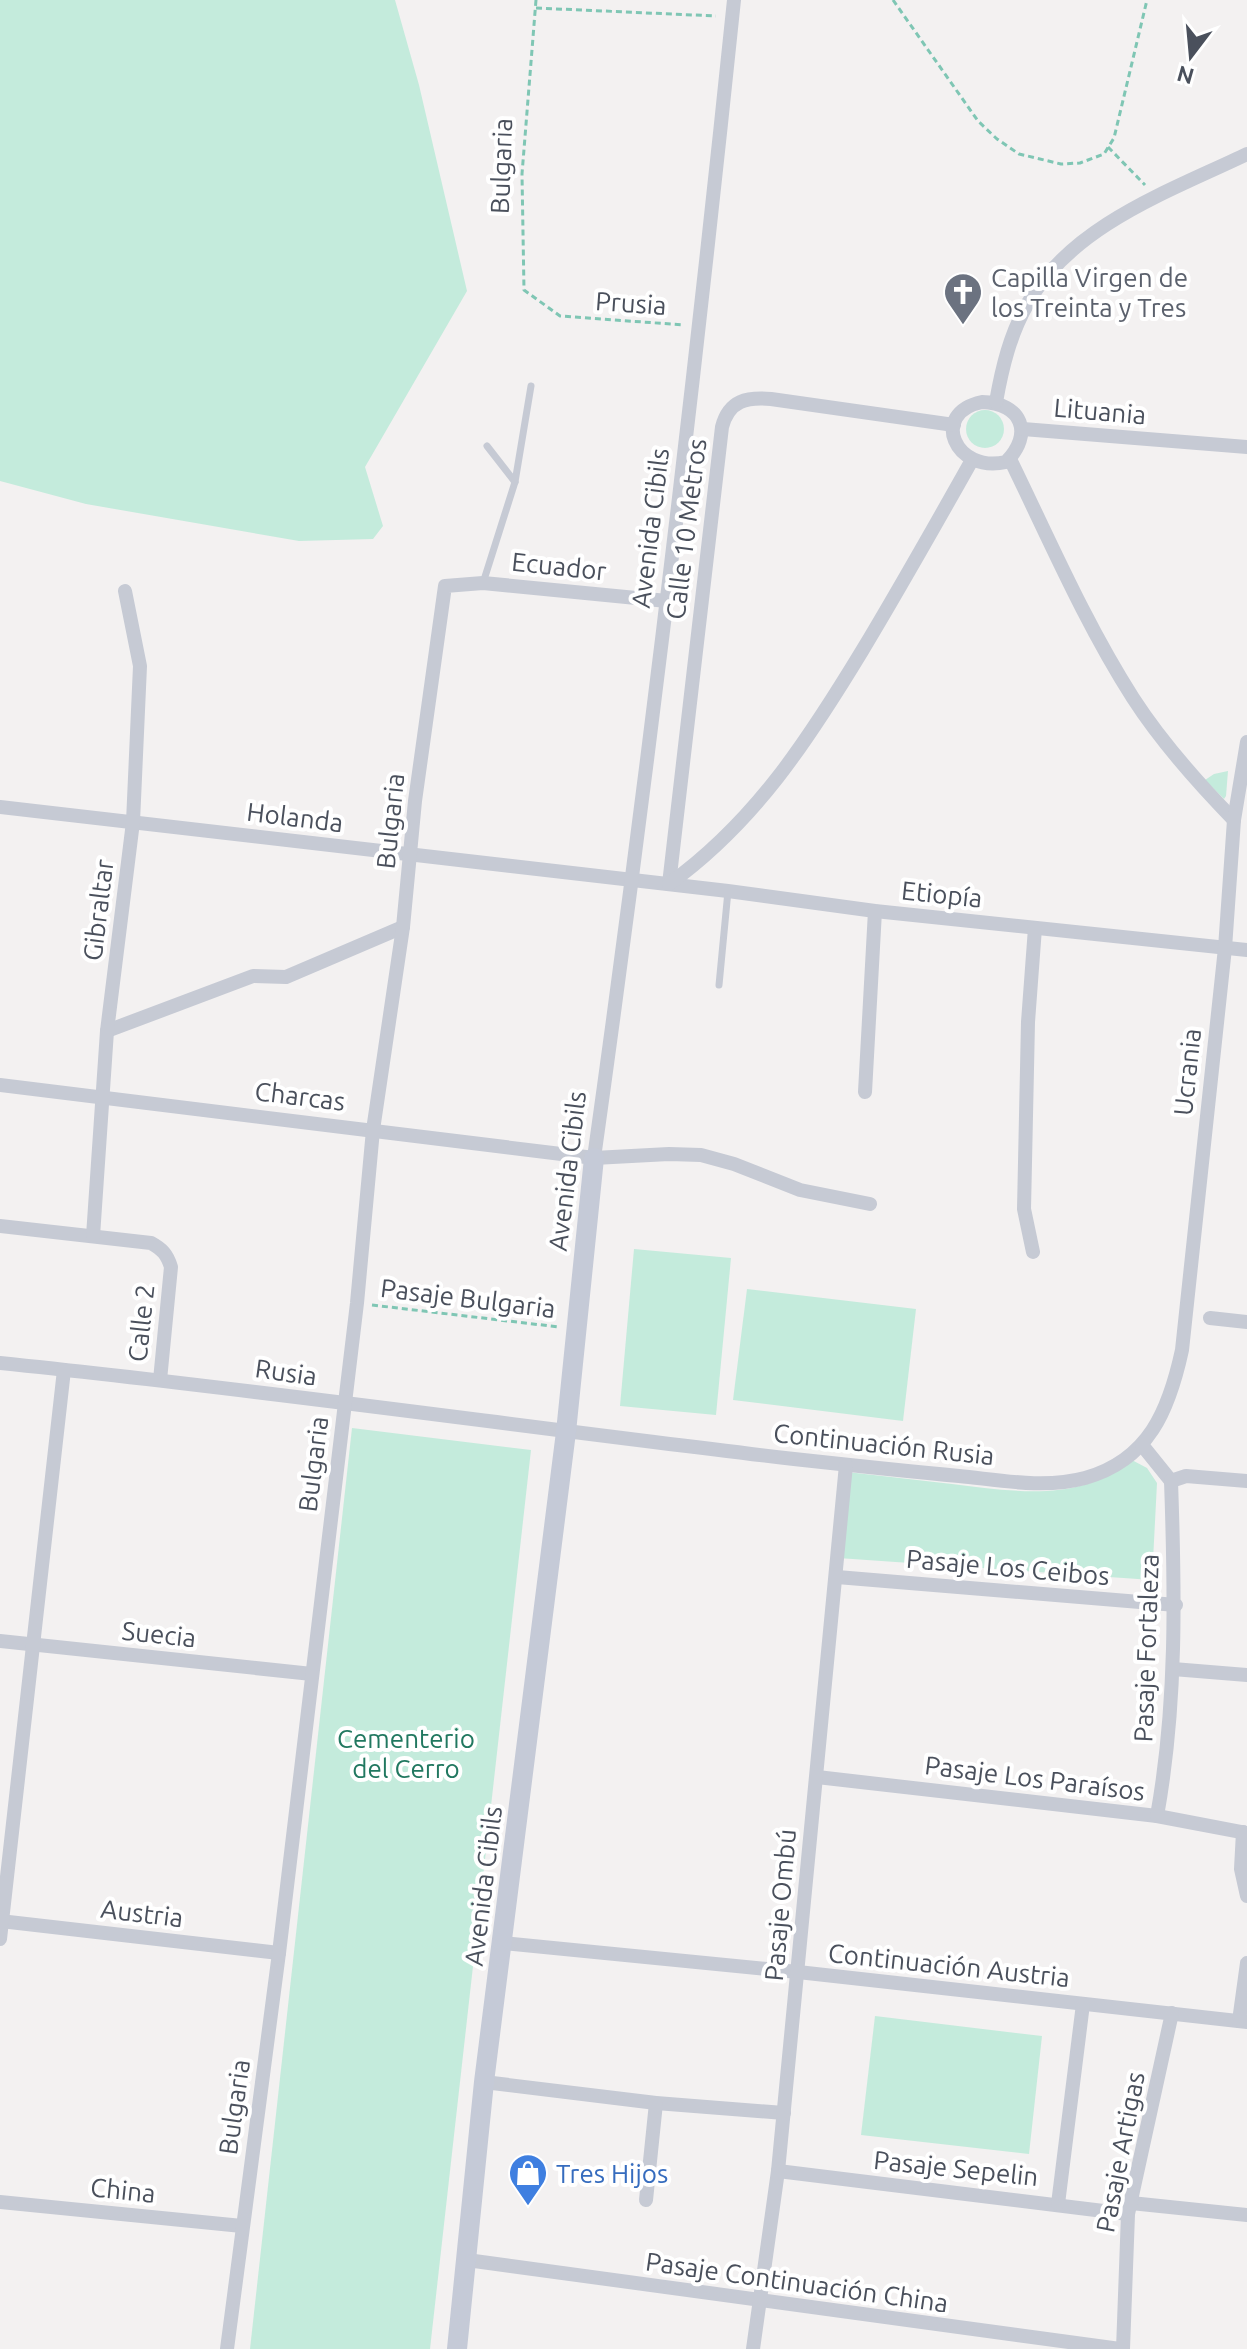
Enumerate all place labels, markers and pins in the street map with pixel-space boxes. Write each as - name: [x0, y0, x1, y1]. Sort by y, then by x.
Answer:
- place label: Capilla Virgen de los Treinta y Tres: [991, 263, 1188, 322]
- church icon: Capilla Virgen de los Treinta y Tres: [942, 271, 984, 326]
- shop icon: Tres Hijos: [507, 2152, 549, 2207]
- place label: Tres Hijos: [556, 2159, 668, 2188]

